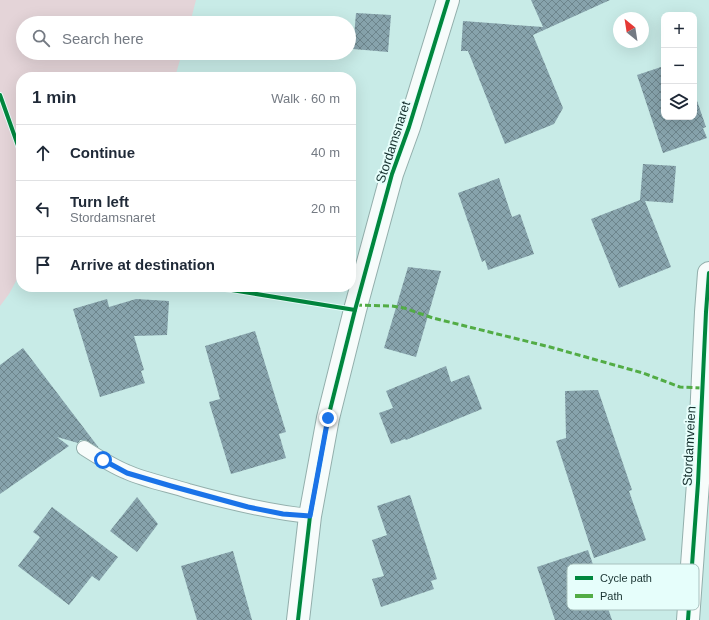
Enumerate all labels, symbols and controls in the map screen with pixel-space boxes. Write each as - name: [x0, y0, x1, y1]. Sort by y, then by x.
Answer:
- north arrow: [613, 12, 649, 48]
- map controls: [661, 12, 697, 120]
- button: +: [661, 12, 697, 48]
- search box: [16, 16, 356, 60]
- icon: search: [30, 27, 52, 49]
- text: Search here: [62, 30, 144, 47]
- button: −: [661, 48, 697, 84]
- button: layers: [661, 84, 697, 120]
- text: 1 min: [32, 88, 76, 107]
- text: Walk · 60 m: [271, 91, 340, 106]
- street label: Stordamsnaret: [373, 99, 413, 185]
- icon: ahead: [32, 142, 54, 164]
- text: Continue: [70, 144, 135, 161]
- text: 40 m: [311, 145, 340, 160]
- text: Turn left: [70, 193, 129, 210]
- icon: left: [32, 198, 54, 220]
- text: 20 m: [311, 201, 340, 216]
- text: Stordamsnaret: [70, 210, 155, 225]
- icon: arrive: [32, 254, 54, 276]
- text: Arrive at destination: [70, 256, 215, 273]
- street label: Stordamveien: [679, 406, 699, 486]
- route end: [319, 409, 337, 427]
- route start: [94, 451, 112, 469]
- legend: [567, 564, 699, 610]
- text: Cycle path: [600, 572, 652, 584]
- text: Path: [600, 590, 623, 602]

